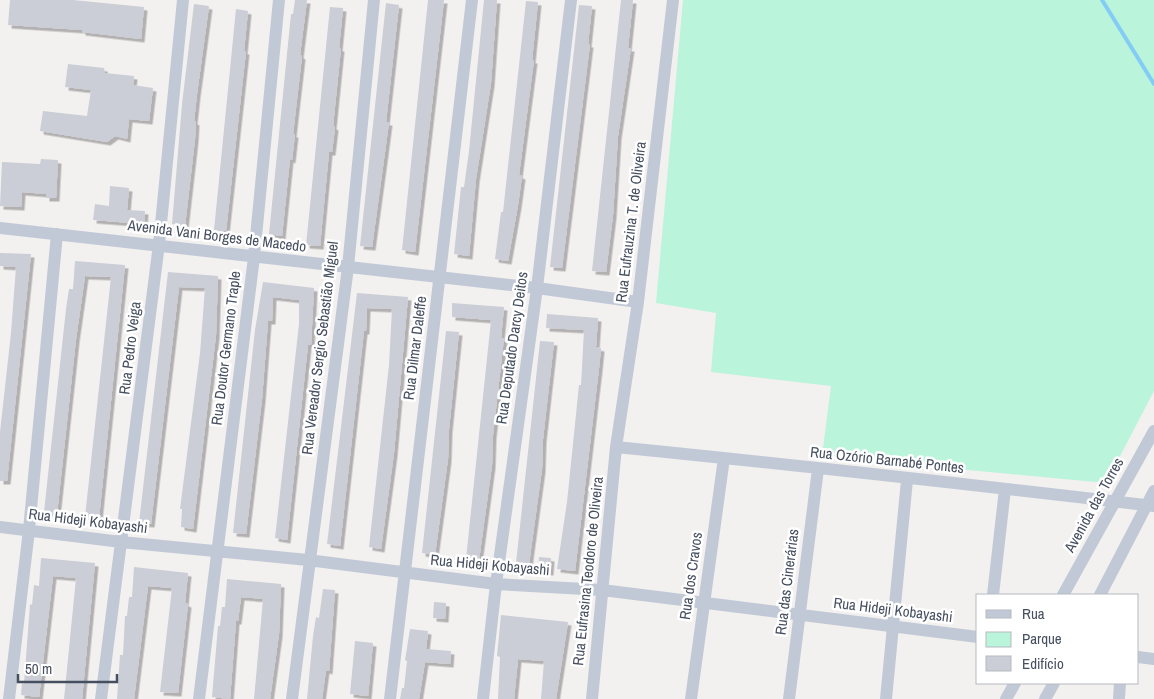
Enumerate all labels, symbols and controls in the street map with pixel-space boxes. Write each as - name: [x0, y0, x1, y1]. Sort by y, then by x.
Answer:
- street label: Rua Eufrauzina T. de Oliveira: [610, 140, 651, 304]
- street label: Avenida Vani Borges de Macedo: [126, 214, 308, 257]
- street label: Rua Vereador Sergio Sebastião Miguel: [296, 240, 343, 456]
- street label: Rua Doutor Germano Traple: [206, 269, 245, 426]
- street label: Rua Deputado Darcy Deitos: [490, 270, 533, 426]
- street label: Rua Dilmar Daleffe: [398, 295, 431, 401]
- street label: Rua Pedro Veiga: [113, 300, 146, 396]
- street label: Rua Ozório Barnabé Pontes: [809, 441, 965, 478]
- street label: Avenida das Torres: [1058, 454, 1128, 557]
- street label: Rua Eufrasina Teodoro de Oliveira: [567, 475, 608, 666]
- street label: Rua Hideji Kobayashi: [27, 503, 149, 538]
- street label: Rua das Cinerárias: [770, 528, 803, 636]
- street label: Rua dos Cravos: [674, 531, 707, 621]
- street label: Rua Hideji Kobayashi: [430, 549, 551, 580]
- street label: Rua Hideji Kobayashi: [832, 592, 954, 627]
- legend: [976, 594, 1139, 684]
- text: Rua: [1022, 603, 1045, 624]
- text: Parque: [1022, 628, 1062, 649]
- scale bar: [18, 652, 116, 684]
- text: Edifício: [1022, 653, 1064, 674]
- text: 50 m: [25, 658, 52, 679]

